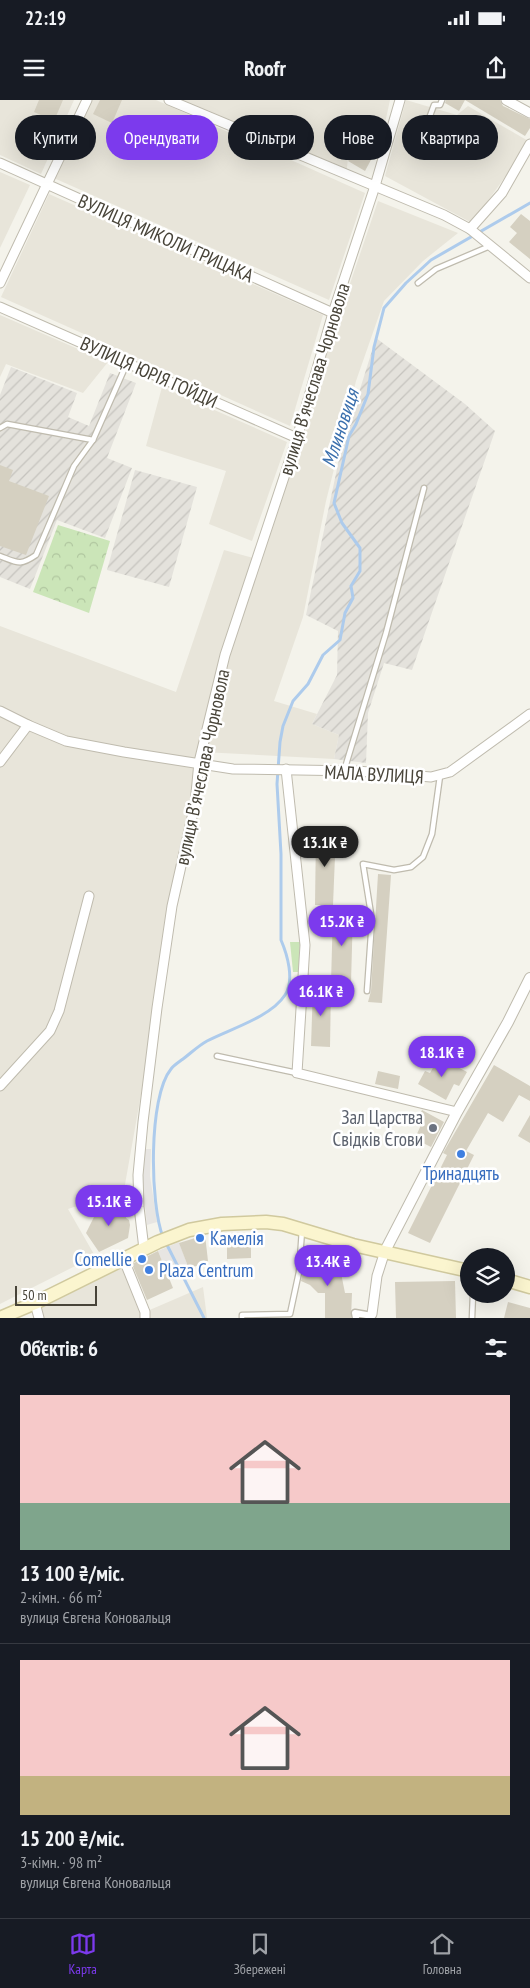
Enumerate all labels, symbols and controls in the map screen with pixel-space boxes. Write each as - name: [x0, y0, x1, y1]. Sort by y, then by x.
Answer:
- text: 22:19: [25, 6, 66, 30]
- icon: menu: [20, 54, 48, 82]
- text: Roofr: [244, 54, 286, 82]
- icon: share: [482, 54, 510, 82]
- chip: Купити: [15, 115, 96, 160]
- chip: Орендувати: [106, 115, 218, 160]
- chip: Фільтри: [228, 115, 314, 160]
- chip: Нове: [324, 115, 392, 160]
- chip: Квартира: [402, 115, 498, 160]
- street label: ВУЛИЦЯ МИКОЛИ ГРИЦАКА: [74, 188, 258, 288]
- street label: вулиця Вʼячеслава Чорновола: [273, 280, 355, 478]
- street label: ВУЛИЦЯ ЮРІЯ ГОЙДИ: [77, 331, 221, 413]
- water label: Млиновиця: [315, 384, 365, 470]
- street label: вулиця Вʼячеслава Чорновола: [170, 667, 234, 867]
- street label: МАЛА ВУЛИЦЯ: [324, 759, 424, 789]
- pin: 13.1K ₴: [279, 826, 371, 868]
- text: 13.1K ₴: [302, 832, 348, 852]
- pin: 15.2K ₴: [296, 904, 388, 947]
- text: 15.2K ₴: [319, 911, 365, 931]
- pin: 16.1K ₴: [275, 974, 367, 1017]
- text: 16.1K ₴: [298, 981, 344, 1001]
- pin: 18.1K ₴: [396, 1036, 488, 1078]
- text: 18.1K ₴: [419, 1042, 465, 1062]
- place label: Зал Царства Свідків Єгови: [333, 1105, 423, 1151]
- marker: Зал Царства Свідків Єгови: [427, 1122, 439, 1134]
- marker: Тринадцять: [455, 1148, 467, 1160]
- place label: Тринадцять: [423, 1161, 499, 1185]
- pin: 15.1K ₴: [63, 1184, 155, 1227]
- text: 15.1K ₴: [86, 1191, 132, 1211]
- place label: Камелія: [210, 1226, 264, 1250]
- marker: Камелія: [194, 1232, 206, 1244]
- pin: 13.4K ₴: [282, 1244, 374, 1287]
- place label: Comellie: [75, 1247, 132, 1271]
- map controls: [460, 1248, 515, 1303]
- button: layers: [460, 1248, 515, 1303]
- text: 13.4K ₴: [305, 1251, 351, 1271]
- marker: Comellie: [136, 1253, 148, 1265]
- place label: Plaza Centrum: [159, 1258, 253, 1282]
- marker: Plaza Centrum: [143, 1264, 155, 1276]
- scale bar: [15, 1283, 98, 1306]
- text: 50 m: [22, 1286, 47, 1304]
- icon: filters: [482, 1334, 510, 1362]
- text: Об’єктів: 6: [20, 1335, 98, 1362]
- icon: home: [220, 1427, 310, 1517]
- text: 13 100 ₴/міс.: [20, 1560, 124, 1587]
- text: 2-кімн. · 66 m²: [20, 1587, 102, 1607]
- text: вулиця Євгена Коновальця: [20, 1607, 171, 1627]
- icon: home: [220, 1693, 310, 1783]
- text: 15 200 ₴/міс.: [20, 1825, 124, 1852]
- text: 3-кімн. · 98 m²: [20, 1852, 102, 1872]
- text: вулиця Євгена Коновальця: [20, 1872, 171, 1892]
- tab: Карта: [68, 1930, 97, 1978]
- tab: Збережені: [234, 1930, 286, 1978]
- tab: Головна: [423, 1930, 462, 1978]

